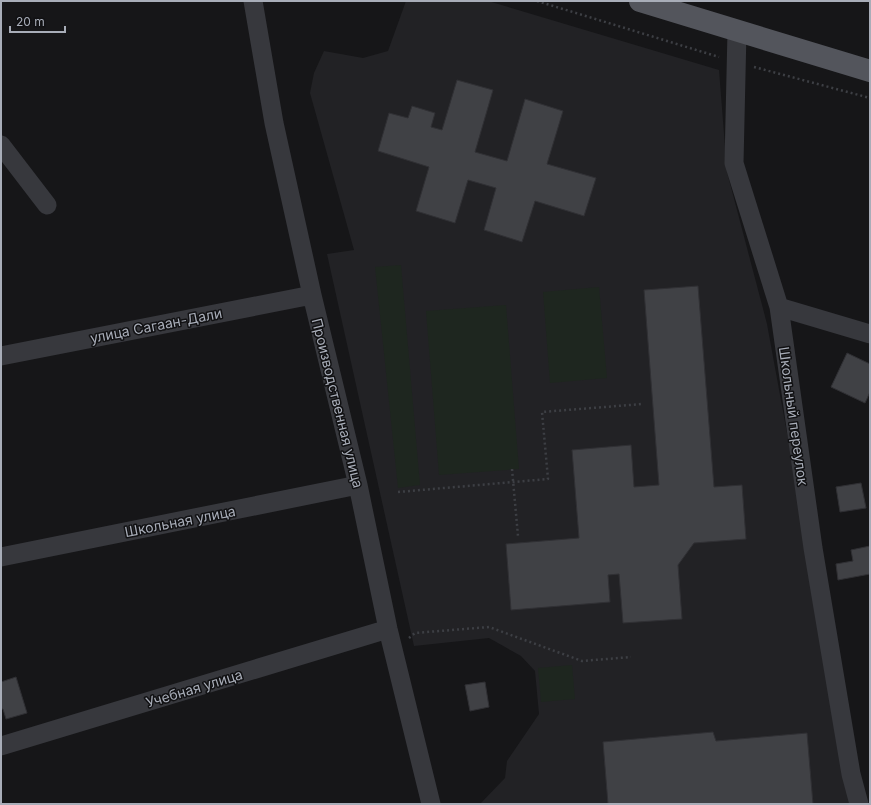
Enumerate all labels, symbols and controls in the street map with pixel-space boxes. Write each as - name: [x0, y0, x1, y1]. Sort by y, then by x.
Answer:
- scale bar: [10, 8, 65, 34]
- text: 20 m: [16, 14, 45, 29]
- street label: улица Сагаан-Дали: [89, 304, 223, 346]
- street label: Производственная улица: [309, 316, 367, 490]
- street label: Школьный переулок: [776, 346, 812, 487]
- street label: Школьная улица: [123, 502, 237, 540]
- street label: Учебная улица: [144, 665, 244, 711]

